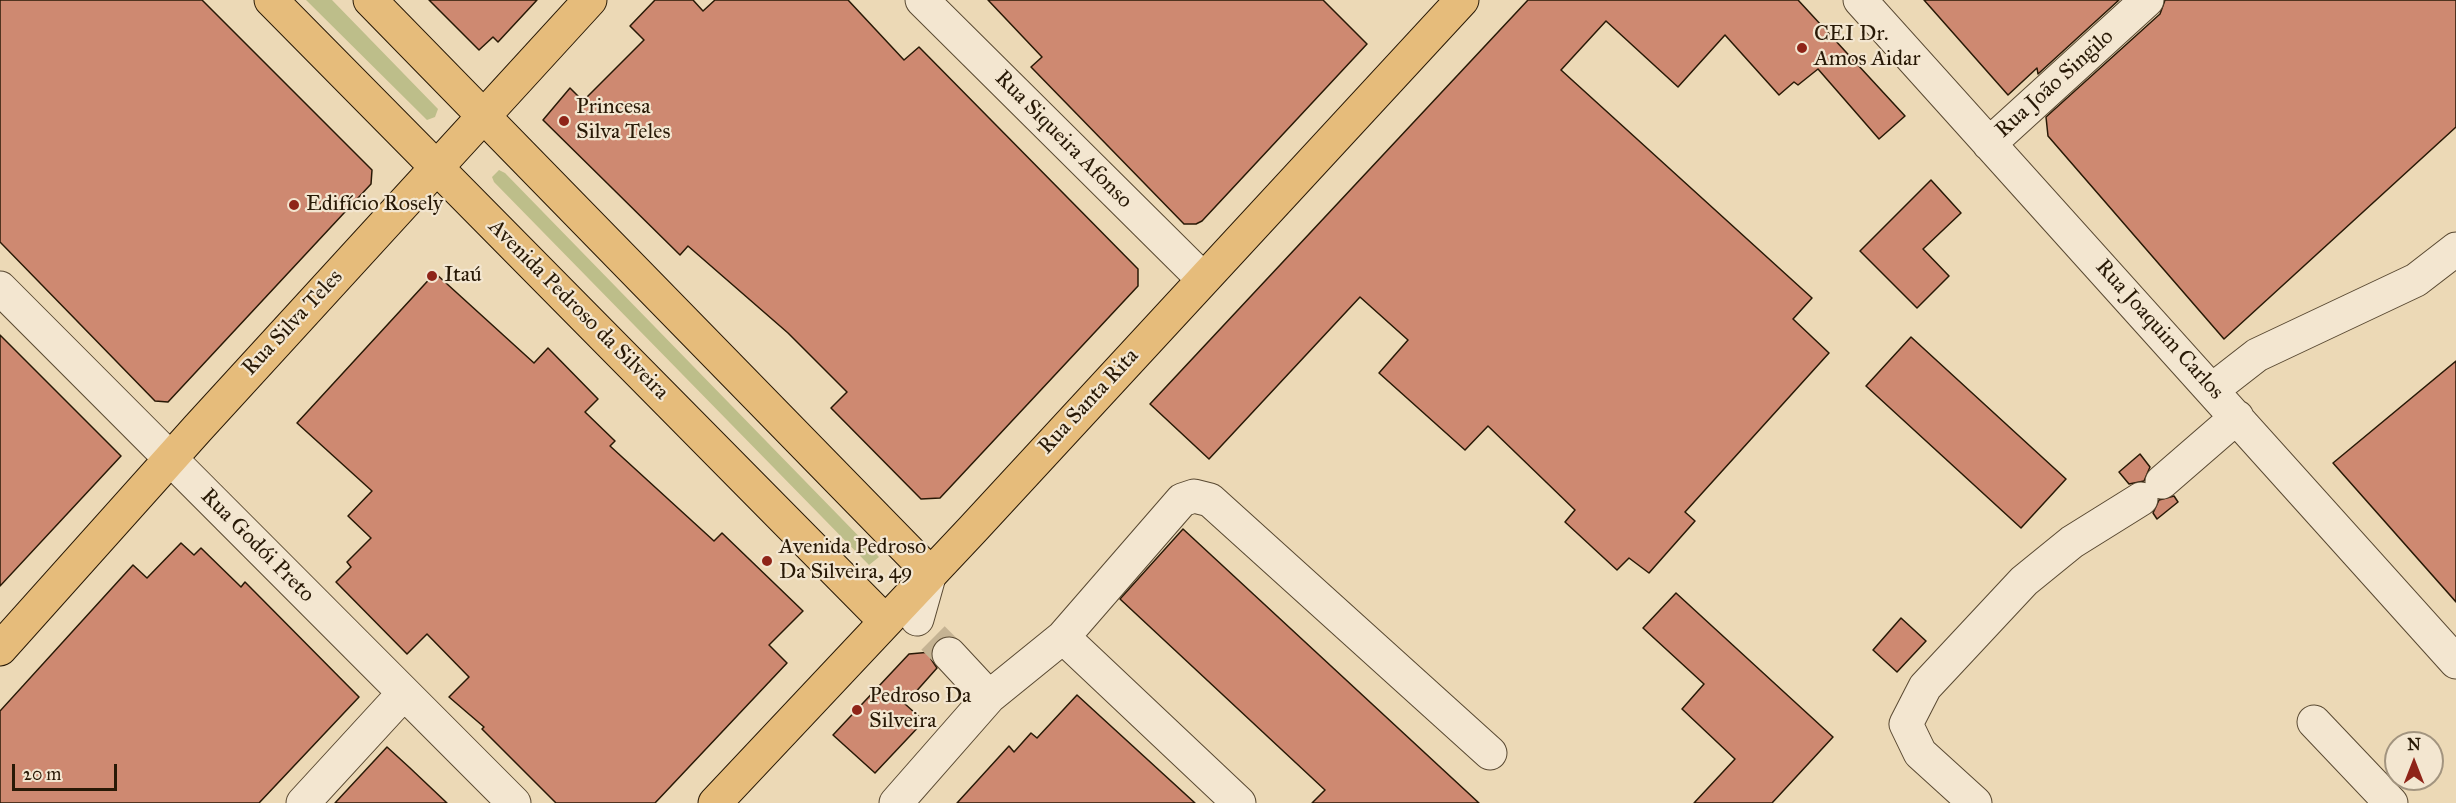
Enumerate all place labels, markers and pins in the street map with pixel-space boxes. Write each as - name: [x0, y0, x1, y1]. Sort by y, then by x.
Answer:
- place label: CEI Dr. Amos Aidar: [1814, 22, 1921, 74]
- marker: CEI Dr. Amos Aidar: [1795, 41, 1809, 55]
- place label: Princesa Silva Teles: [576, 95, 670, 146]
- marker: Princesa Silva Teles: [557, 114, 571, 128]
- place label: Edifício Rosely: [306, 192, 443, 218]
- marker: Edifício Rosely: [287, 198, 301, 212]
- place label: Itaú: [444, 263, 482, 289]
- marker: Itaú: [425, 269, 439, 283]
- place label: Avenida Pedroso Da Silveira, 49: [779, 535, 926, 586]
- marker: Avenida Pedroso Da Silveira, 49: [760, 554, 774, 568]
- place label: Pedroso Da Silveira: [869, 684, 971, 736]
- marker: Pedroso Da Silveira: [850, 703, 864, 717]

